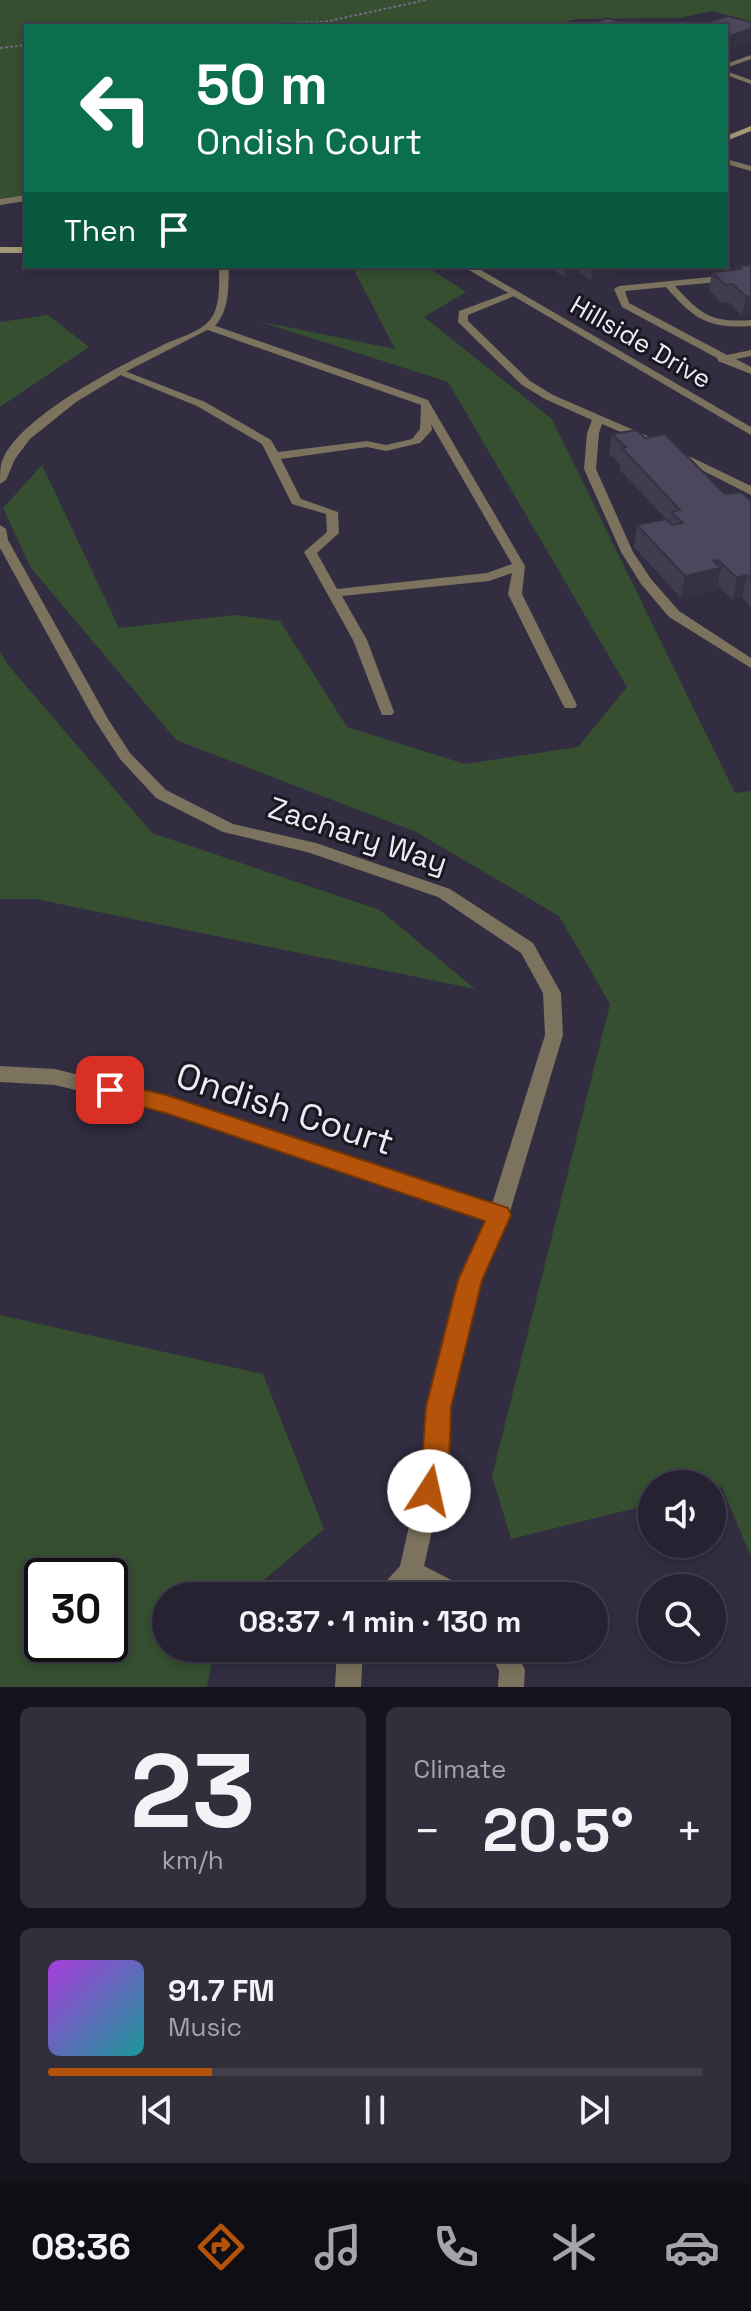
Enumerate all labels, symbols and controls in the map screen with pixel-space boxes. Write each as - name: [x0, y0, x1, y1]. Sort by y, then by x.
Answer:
- text: 50 m: [196, 49, 328, 120]
- icon: left: [64, 56, 168, 160]
- text: Ondish Court: [196, 119, 422, 165]
- icon: arrive: [152, 208, 196, 252]
- text: Then: [64, 211, 136, 250]
- street label: Hillside Drive: [564, 288, 718, 396]
- street label: Zachary Way: [263, 788, 453, 882]
- street label: Ondish Court: [170, 1052, 400, 1166]
- pin: [76, 1056, 144, 1124]
- icon: arrive: [88, 1068, 132, 1112]
- position arrow: [387, 1449, 471, 1533]
- map controls: [638, 1470, 726, 1662]
- button: sound: [638, 1470, 726, 1558]
- speed limit sign: 30: [24, 1558, 128, 1662]
- button: search: [638, 1574, 726, 1662]
- text: 08:37 · 1 min · 130 m: [239, 1602, 521, 1641]
- text: 23: [130, 1725, 255, 1857]
- text: Climate: [414, 1752, 506, 1786]
- text: 20.5°: [483, 1792, 634, 1869]
- text: −: [414, 1803, 441, 1859]
- text: +: [676, 1803, 703, 1859]
- text: km/h: [162, 1843, 224, 1877]
- text: 91.7 FM: [168, 1971, 275, 2010]
- text: Music: [168, 2010, 242, 2044]
- icon: previous: [135, 2088, 179, 2132]
- icon: pause: [353, 2088, 397, 2132]
- icon: next: [572, 2088, 616, 2132]
- icon: directions: [193, 2219, 249, 2275]
- icon: music: [310, 2219, 366, 2275]
- icon: phone: [428, 2219, 484, 2275]
- icon: climate: [546, 2219, 602, 2275]
- icon: car: [664, 2219, 720, 2275]
- text: 08:36: [31, 2224, 131, 2270]

